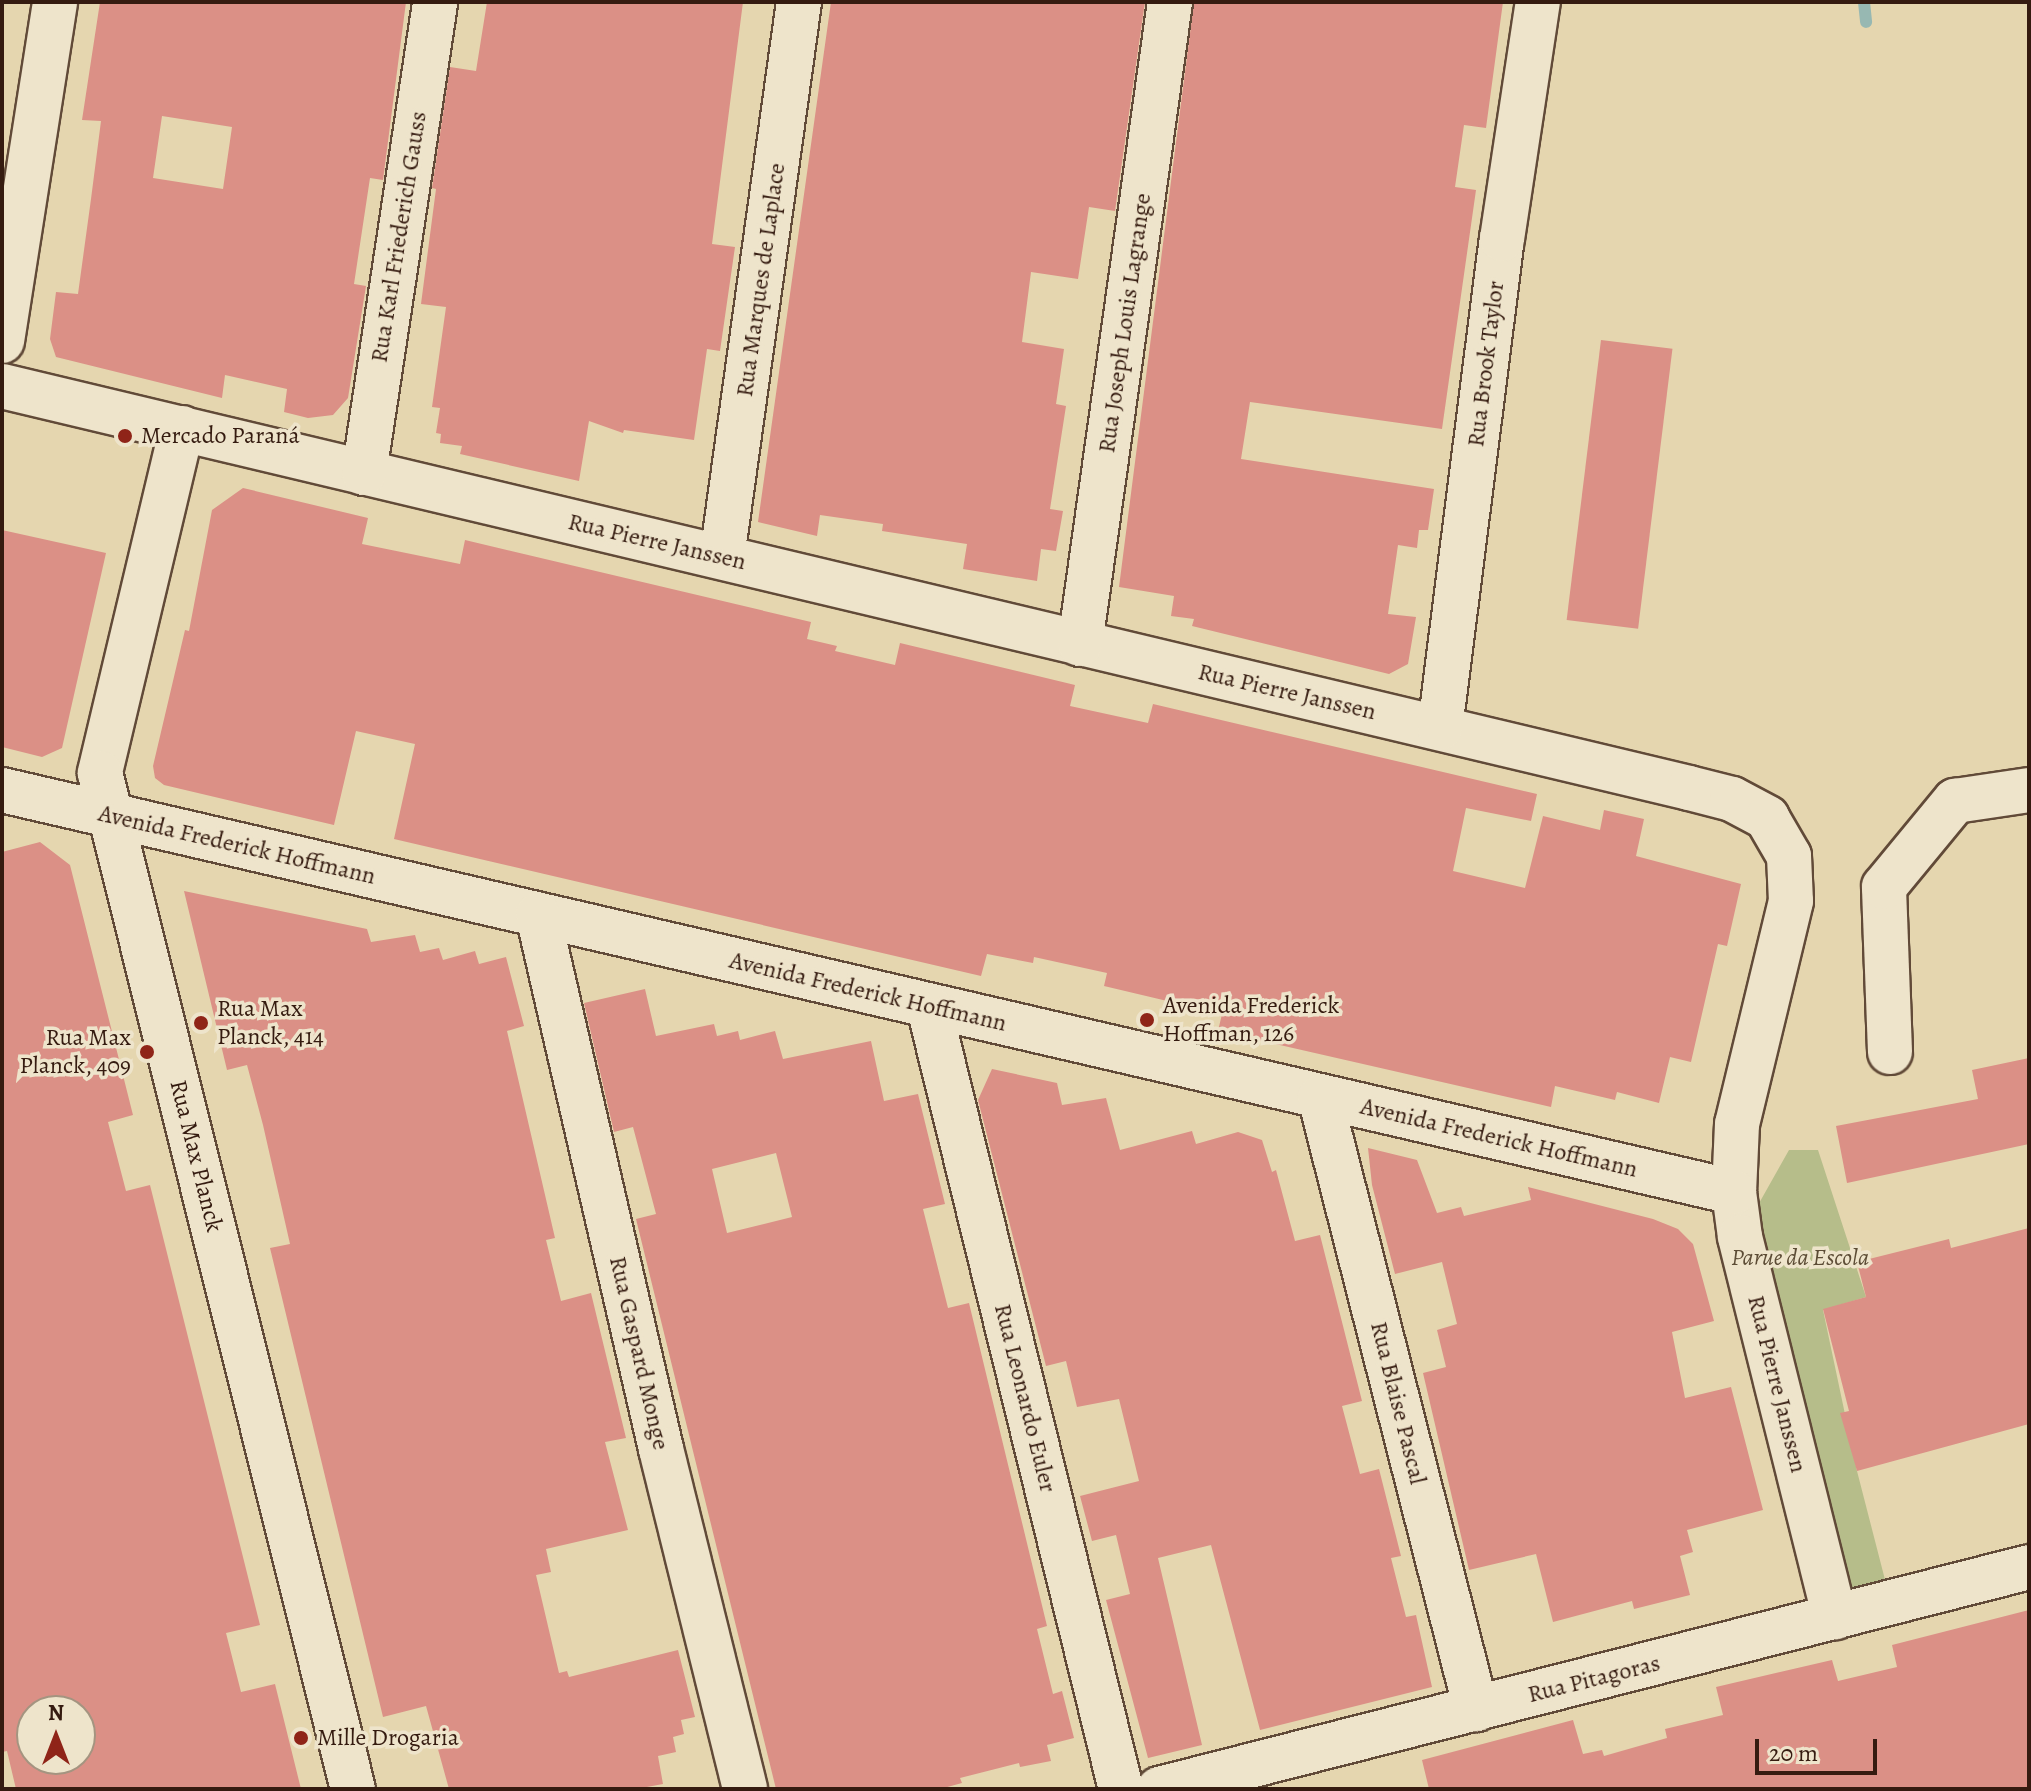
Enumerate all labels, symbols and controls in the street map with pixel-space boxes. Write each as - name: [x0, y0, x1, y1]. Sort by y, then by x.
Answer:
- street label: Rua Karl Friederich Gauss: [365, 109, 433, 365]
- street label: Rua Marques de Laplace: [730, 161, 792, 399]
- street label: Rua Joseph Louis Lagrange: [1093, 191, 1157, 455]
- street label: Rua Brook Taylor: [1462, 279, 1510, 449]
- place label: Mercado Paraná: [141, 422, 300, 450]
- marker: Mercado Paraná: [116, 427, 134, 445]
- street label: Rua Pierre Janssen: [565, 508, 749, 576]
- street label: Rua Pierre Janssen: [1195, 658, 1379, 726]
- street label: Avenida Frederick Hoffmann: [96, 799, 378, 891]
- street label: Avenida Frederick Hoffmann: [727, 946, 1009, 1038]
- place label: Avenida Frederick Hoffman, 126: [1163, 992, 1340, 1048]
- place label: Rua Max Planck, 414: [217, 995, 324, 1051]
- marker: Avenida Frederick Hoffman, 126: [1138, 1011, 1156, 1029]
- marker: Rua Max Planck, 414: [192, 1014, 210, 1032]
- place label: Rua Max Planck, 409: [19, 1024, 131, 1080]
- marker: Rua Max Planck, 409: [138, 1043, 156, 1061]
- street label: Rua Max Planck: [163, 1077, 229, 1235]
- street label: Avenida Frederick Hoffmann: [1358, 1092, 1640, 1184]
- park label: Parue da Escola: [1731, 1244, 1869, 1272]
- street label: Rua Gaspard Monge: [603, 1253, 675, 1453]
- street label: Rua Pierre Janssen: [1741, 1292, 1813, 1476]
- street label: Rua Leonardo Euler: [988, 1301, 1062, 1495]
- street label: Rua Blaise Pascal: [1364, 1319, 1432, 1487]
- street label: Rua Pitagoras: [1525, 1649, 1663, 1709]
- north arrow: [16, 1695, 96, 1775]
- text: N: [48, 1698, 64, 1728]
- scale bar: [1759, 1723, 1881, 1773]
- place label: Mille Drogaria: [317, 1724, 459, 1752]
- marker: Mille Drogaria: [292, 1729, 310, 1747]
- text: 20 m: [1769, 1737, 1818, 1769]

